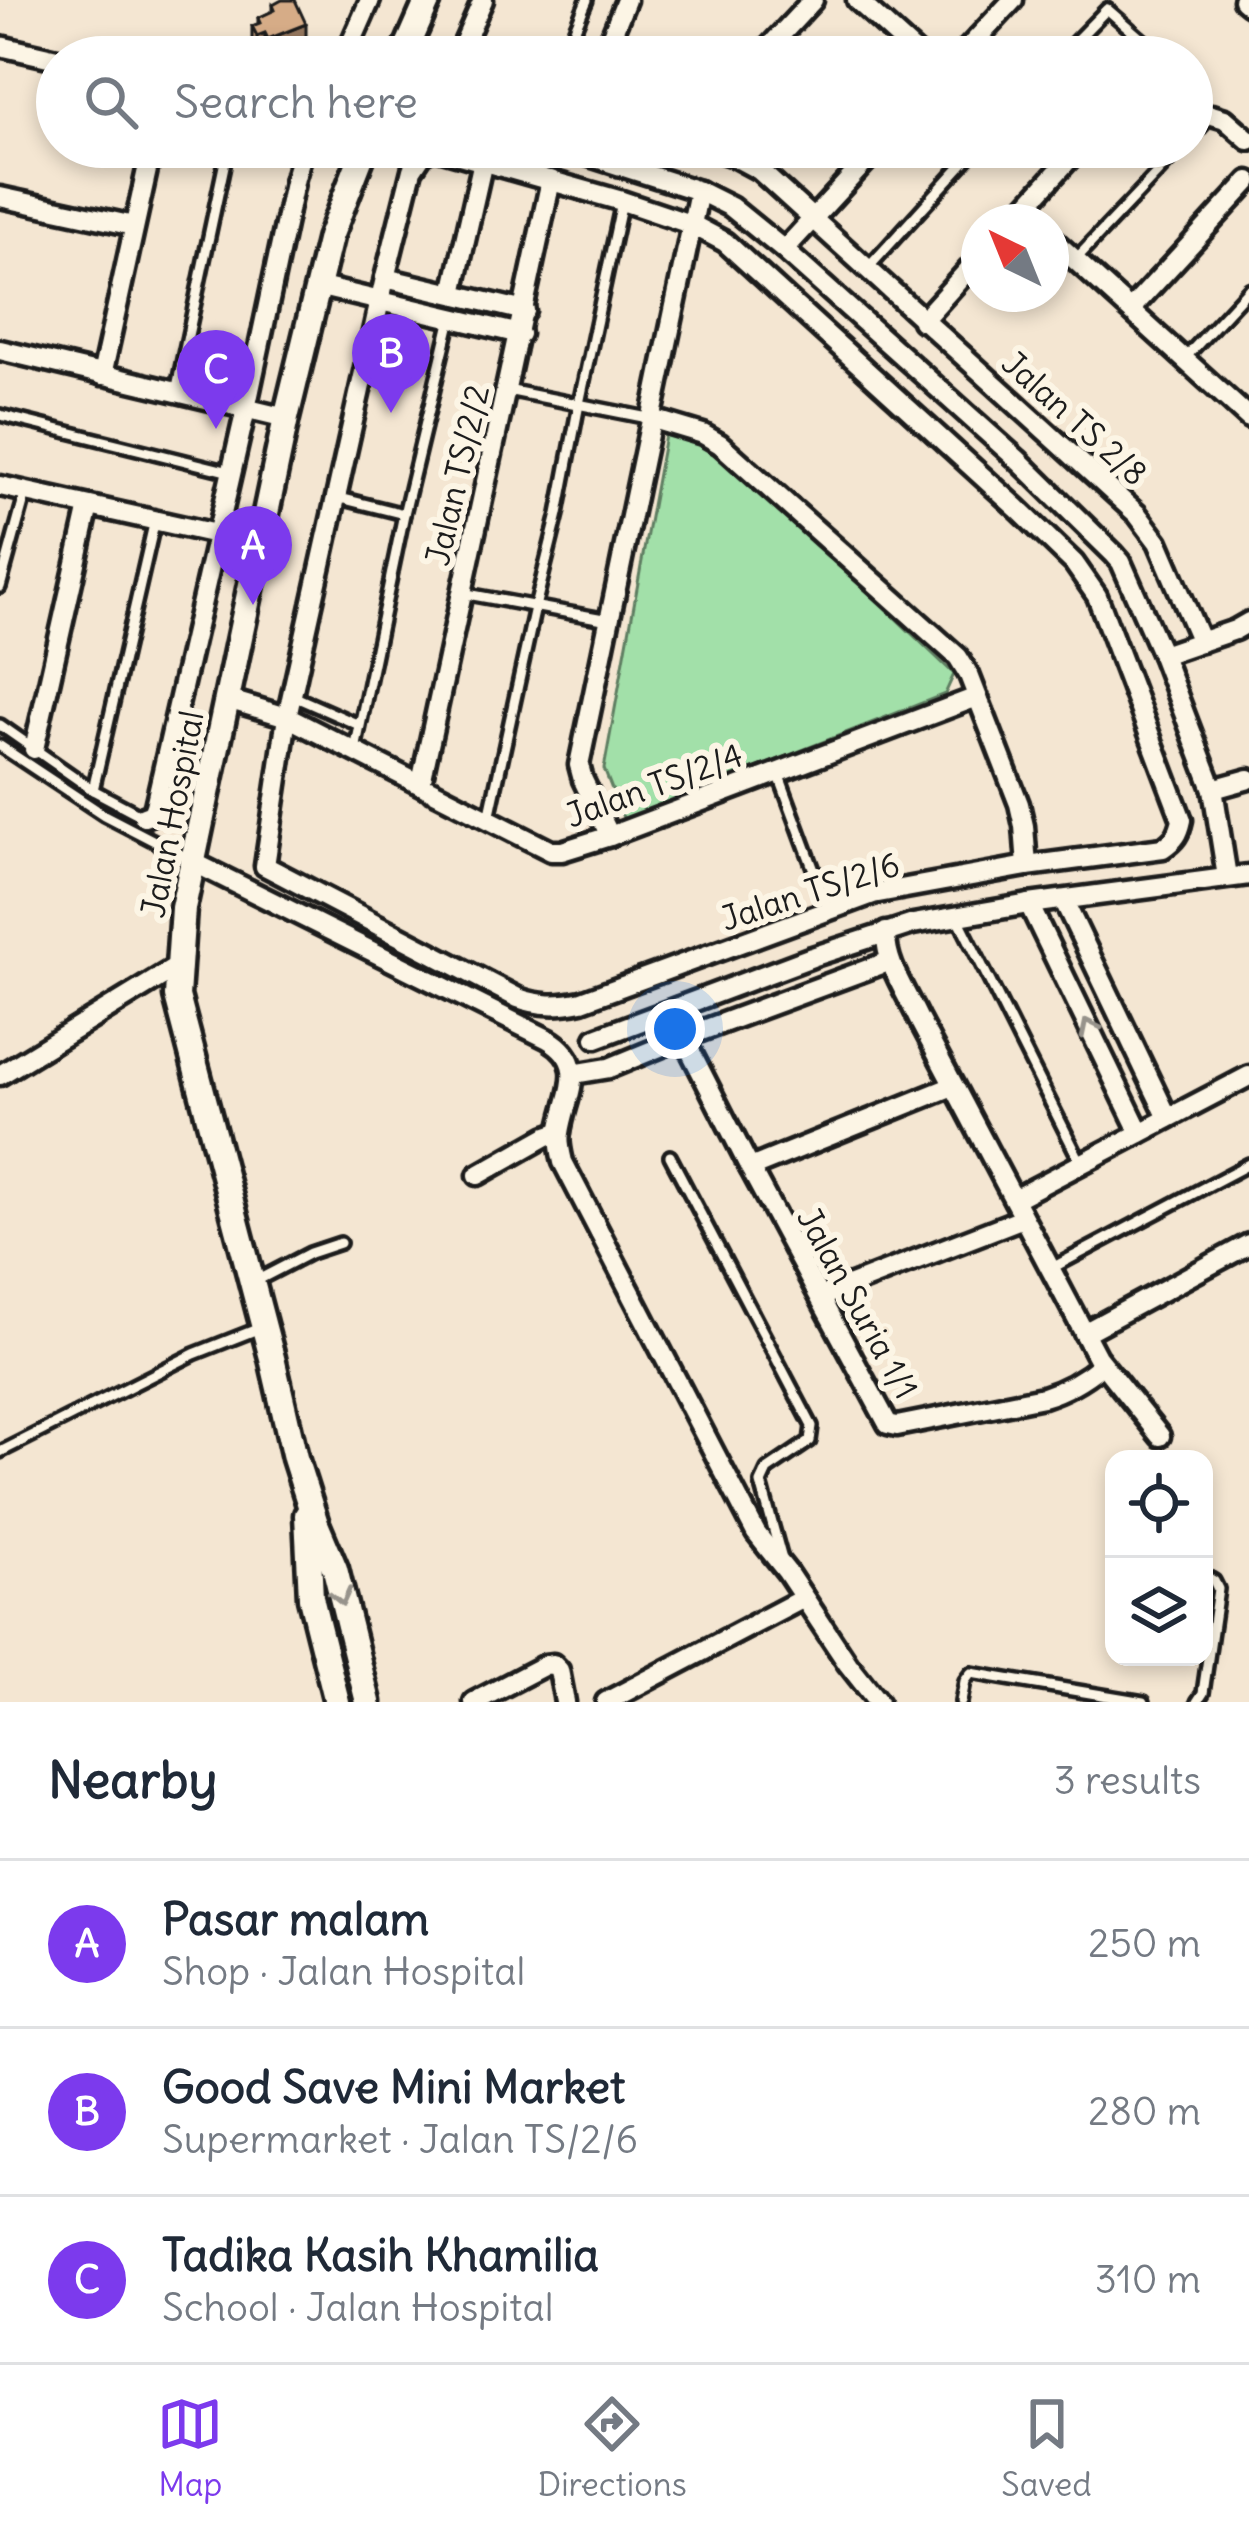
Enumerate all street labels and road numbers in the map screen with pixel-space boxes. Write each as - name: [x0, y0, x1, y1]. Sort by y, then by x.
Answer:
- street label: Jalan TS 2/8: [994, 342, 1156, 494]
- street label: Jalan TS/2/2: [416, 380, 498, 570]
- street label: Jalan Hospital: [131, 707, 213, 921]
- street label: Jalan TS/2/4: [560, 734, 748, 836]
- street label: Jalan TS/2/6: [715, 842, 905, 940]
- street label: Jalan Suria 1/1: [788, 1200, 928, 1406]

